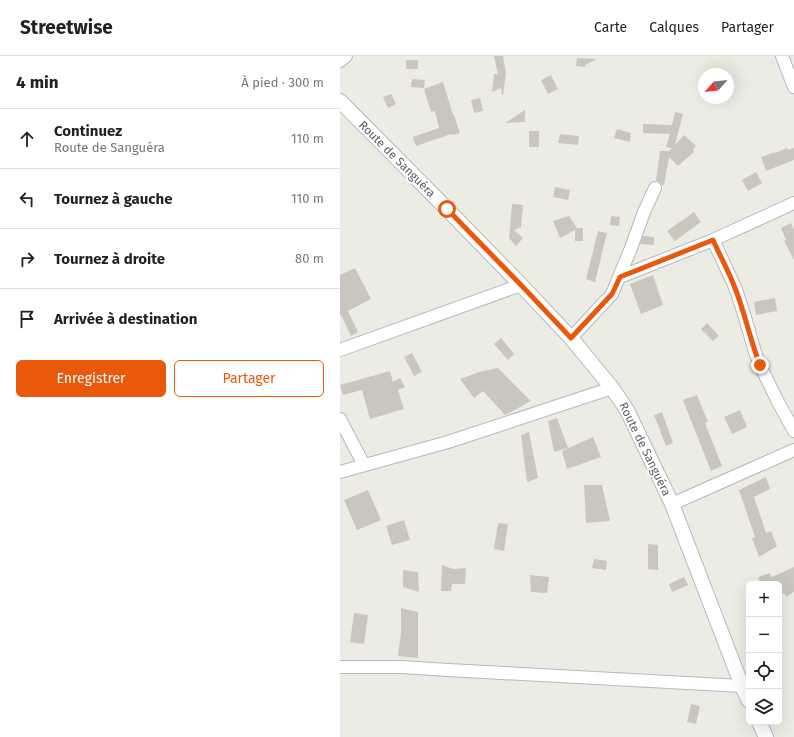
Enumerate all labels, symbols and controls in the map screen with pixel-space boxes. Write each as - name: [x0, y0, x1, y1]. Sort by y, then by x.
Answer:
- text: Streetwise: [20, 16, 113, 39]
- text: Carte: [594, 19, 627, 36]
- text: Calques: [649, 19, 699, 36]
- text: Partager: [721, 19, 774, 36]
- north arrow: [698, 68, 734, 104]
- text: 4 min: [16, 72, 59, 93]
- text: À pied · 300 m: [241, 75, 324, 90]
- street label: Route de Sanguéra: [356, 118, 438, 200]
- text: Continuez: [54, 122, 122, 140]
- icon: ahead: [16, 128, 38, 150]
- text: 110 m: [291, 131, 324, 146]
- text: Route de Sanguéra: [54, 140, 165, 155]
- icon: left: [16, 188, 38, 210]
- text: Tournez à gauche: [54, 190, 173, 208]
- text: 110 m: [291, 191, 324, 206]
- route start: [438, 200, 456, 218]
- icon: right: [16, 248, 38, 270]
- text: Tournez à droite: [54, 250, 165, 268]
- text: 80 m: [295, 251, 324, 266]
- icon: arrive: [16, 308, 38, 330]
- text: Arrivée à destination: [54, 310, 197, 328]
- route end: [751, 356, 769, 374]
- button: Enregistrer: [16, 360, 166, 397]
- button: Partager: [174, 360, 324, 397]
- street label: Route de Sanguéra: [616, 400, 674, 498]
- map controls: [746, 581, 782, 725]
- button: +: [746, 581, 782, 617]
- button: −: [746, 617, 782, 653]
- button: locate: [746, 653, 782, 689]
- button: layers: [746, 689, 782, 725]

